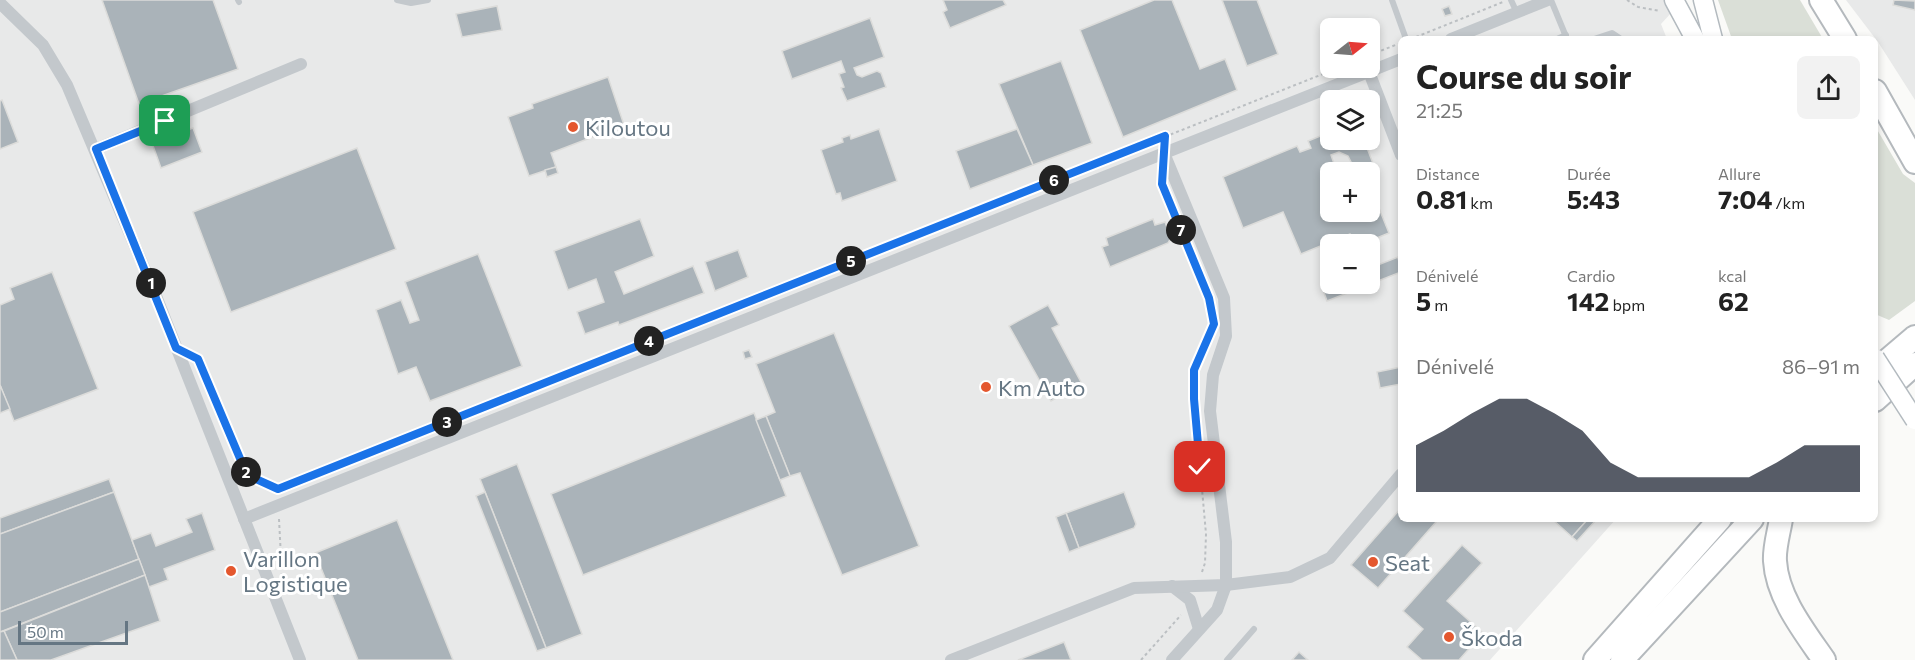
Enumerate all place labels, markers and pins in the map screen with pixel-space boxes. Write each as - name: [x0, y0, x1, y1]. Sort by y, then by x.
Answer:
- pin: [139, 95, 190, 146]
- place label: Kiloutou: [585, 114, 671, 141]
- marker: Kiloutou: [566, 120, 580, 134]
- pin: 6: [1039, 165, 1069, 195]
- pin: 7: [1166, 215, 1196, 245]
- pin: 5: [836, 246, 866, 276]
- pin: 1: [136, 268, 166, 298]
- pin: 4: [634, 326, 664, 356]
- place label: Km Auto: [998, 374, 1085, 401]
- marker: Km Auto: [979, 380, 993, 394]
- pin: 3: [432, 407, 462, 437]
- pin: [1174, 441, 1225, 492]
- pin: 2: [231, 457, 261, 487]
- place label: Varillon Logistique: [243, 545, 348, 597]
- place label: Seat: [1385, 549, 1430, 576]
- marker: Seat: [1366, 555, 1380, 569]
- marker: Varillon Logistique: [224, 564, 238, 578]
- place label: Škoda: [1461, 624, 1523, 651]
- marker: Škoda: [1442, 630, 1456, 644]

